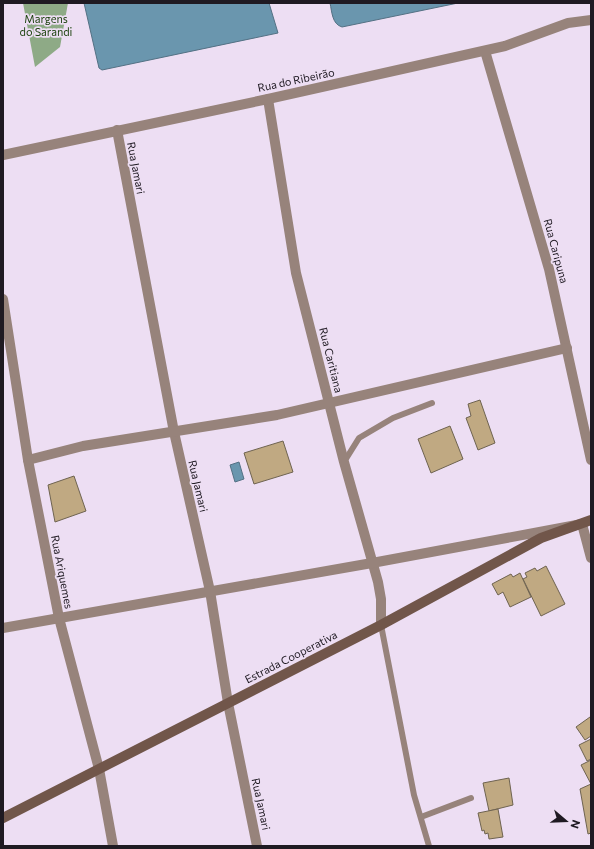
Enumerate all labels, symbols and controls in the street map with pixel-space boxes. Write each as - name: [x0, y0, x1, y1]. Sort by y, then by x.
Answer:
- park label: Margens do Sarandi: [20, 12, 73, 38]
- street label: Rua do Ribeirão: [256, 65, 336, 94]
- street label: Rua Jamari: [124, 141, 148, 195]
- street label: Rua Caripuna: [542, 217, 571, 285]
- street label: Rua Caritiana: [317, 326, 346, 394]
- street label: Rua Jamari: [185, 459, 211, 513]
- street label: Rua Ariquemes: [49, 534, 76, 610]
- street label: Estrada Cooperativa: [242, 628, 339, 685]
- street label: Rua Jamari: [249, 777, 273, 831]
- north arrow: [546, 801, 586, 841]
- text: N: [568, 818, 583, 830]

